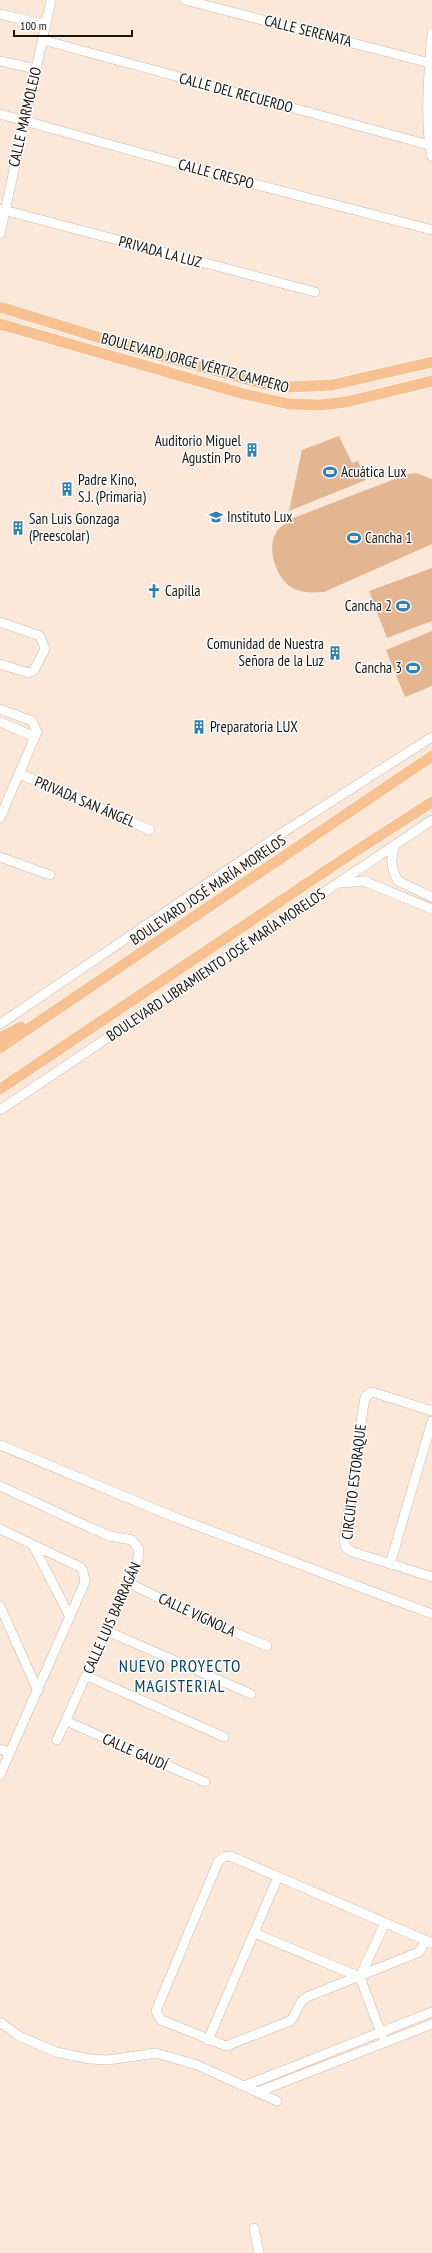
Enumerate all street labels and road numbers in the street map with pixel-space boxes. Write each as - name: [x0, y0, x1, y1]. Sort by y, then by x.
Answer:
- street label: CALLE SERENATA: [262, 10, 355, 51]
- street label: CALLE MARMOLEJO: [4, 65, 45, 169]
- street label: CALLE DEL RECUERDO: [177, 68, 295, 117]
- street label: CALLE CRESPO: [176, 154, 256, 193]
- street label: PRIVADA LA LUZ: [117, 231, 204, 272]
- street label: BOULEVARD JORGE VÉRTIZ CAMPERO: [99, 328, 291, 397]
- street label: PRIVADA SAN ÁNGEL: [32, 772, 139, 832]
- street label: BOULEVARD JOSÉ MARÍA MORELOS: [126, 830, 289, 949]
- street label: BOULEVARD LIBRAMIENTO JOSÉ MARÍA MORELOS: [103, 884, 329, 1045]
- street label: CIRCUITO ESTORAQUE: [337, 1423, 370, 1541]
- street label: CALLE LUIS BARRAGÁN: [78, 1559, 145, 1677]
- street label: CALLE VIGNOLA: [156, 1588, 240, 1641]
- street label: CALLE GAUDÍ: [100, 1729, 171, 1775]

